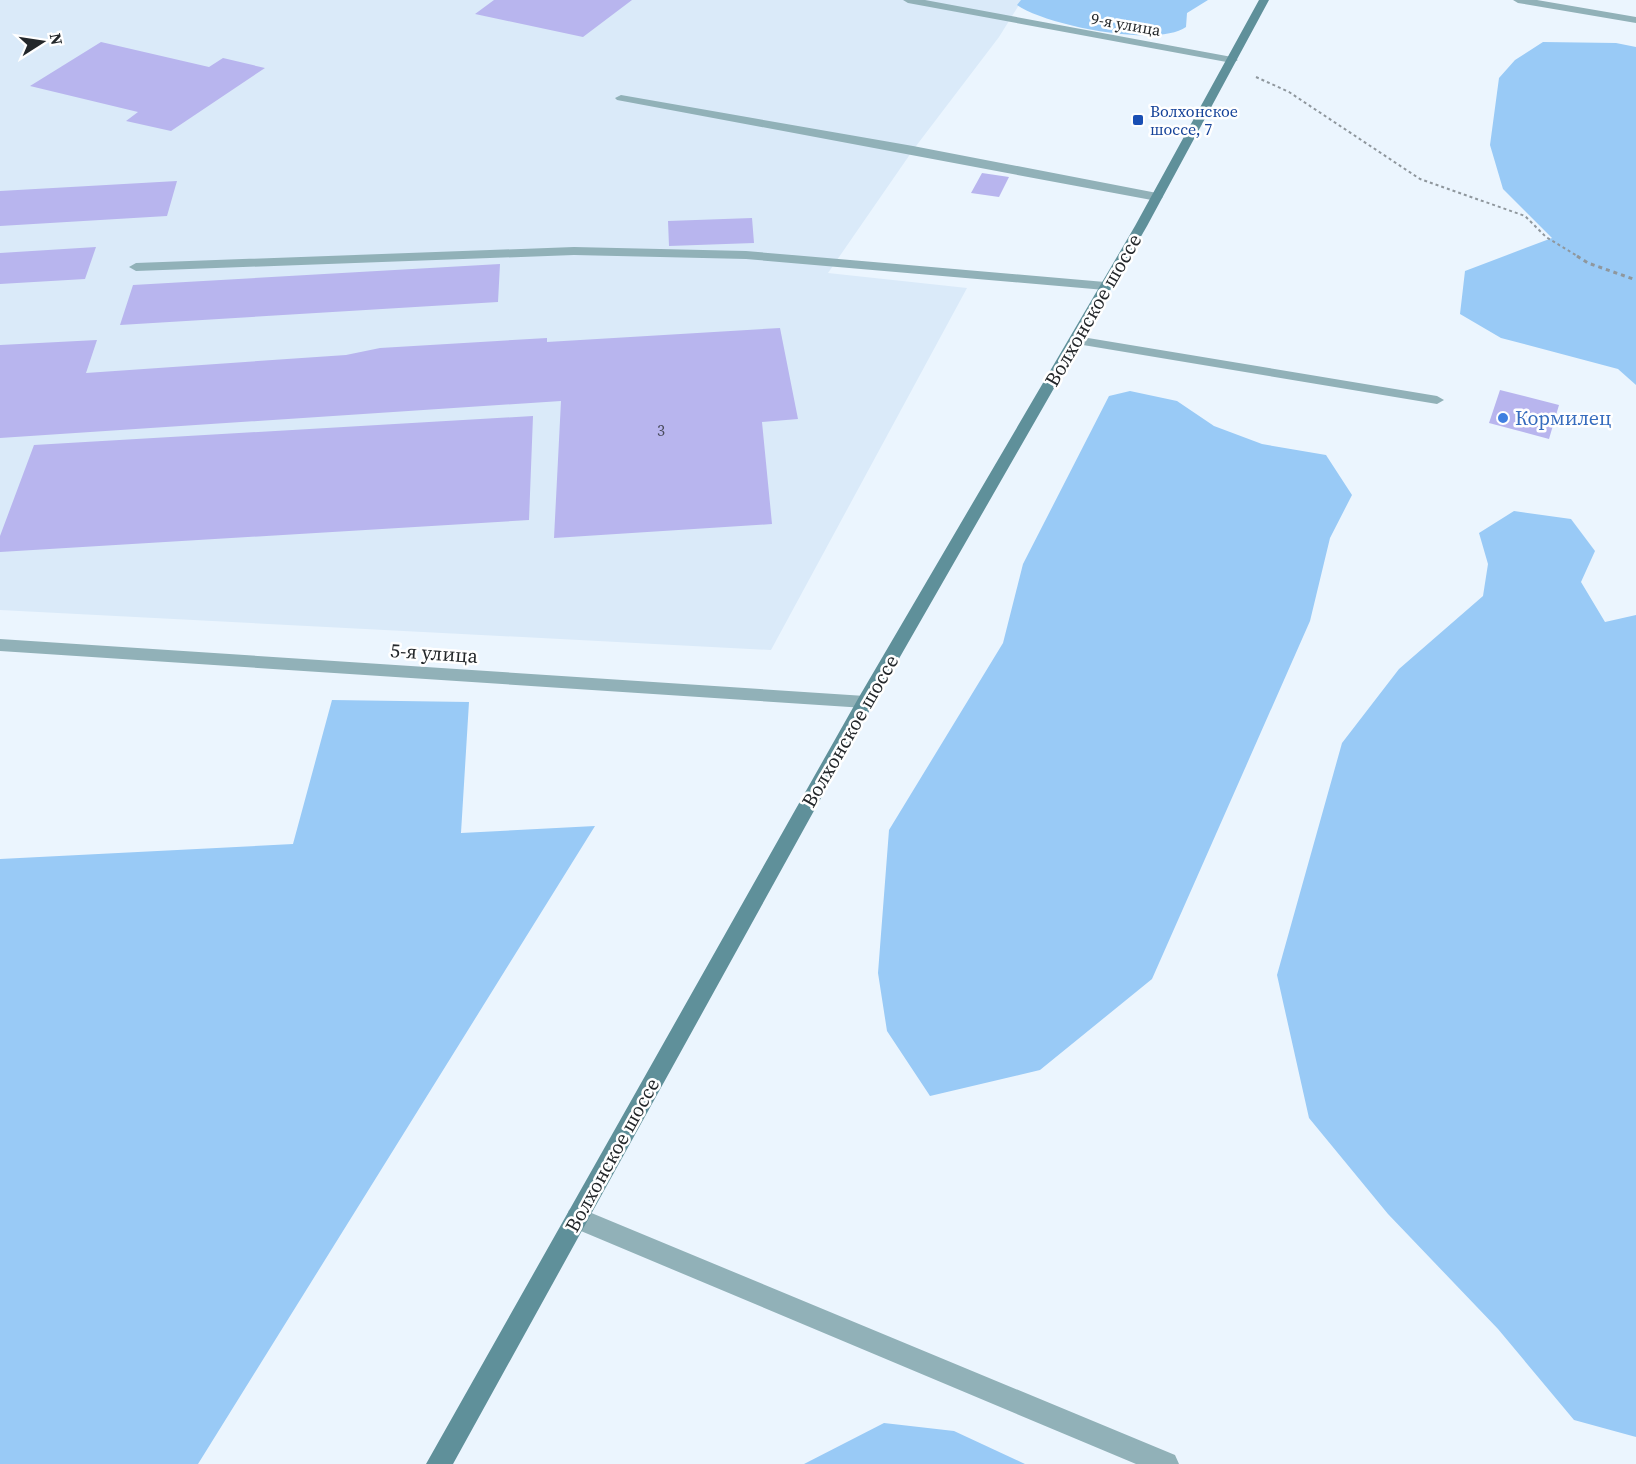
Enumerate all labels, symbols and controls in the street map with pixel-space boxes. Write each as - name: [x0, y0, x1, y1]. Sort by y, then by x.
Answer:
- street label: 9-я улица: [1089, 7, 1163, 41]
- north arrow: [12, 12, 72, 72]
- text: N: [45, 31, 69, 47]
- place label: Волхонское шоссе, 7: [1150, 100, 1238, 140]
- marker: Волхонское шоссе, 7: [1131, 113, 1145, 127]
- street label: Волхонское шоссе: [1038, 228, 1148, 392]
- place label: Кормилец: [1515, 404, 1611, 432]
- marker: Кормилец: [1496, 411, 1510, 425]
- house number: 3: [657, 419, 665, 441]
- street label: 5-я улица: [389, 636, 480, 670]
- street label: Волхонское шоссе: [795, 649, 905, 813]
- street label: Волхонское шоссе: [558, 1073, 666, 1237]

